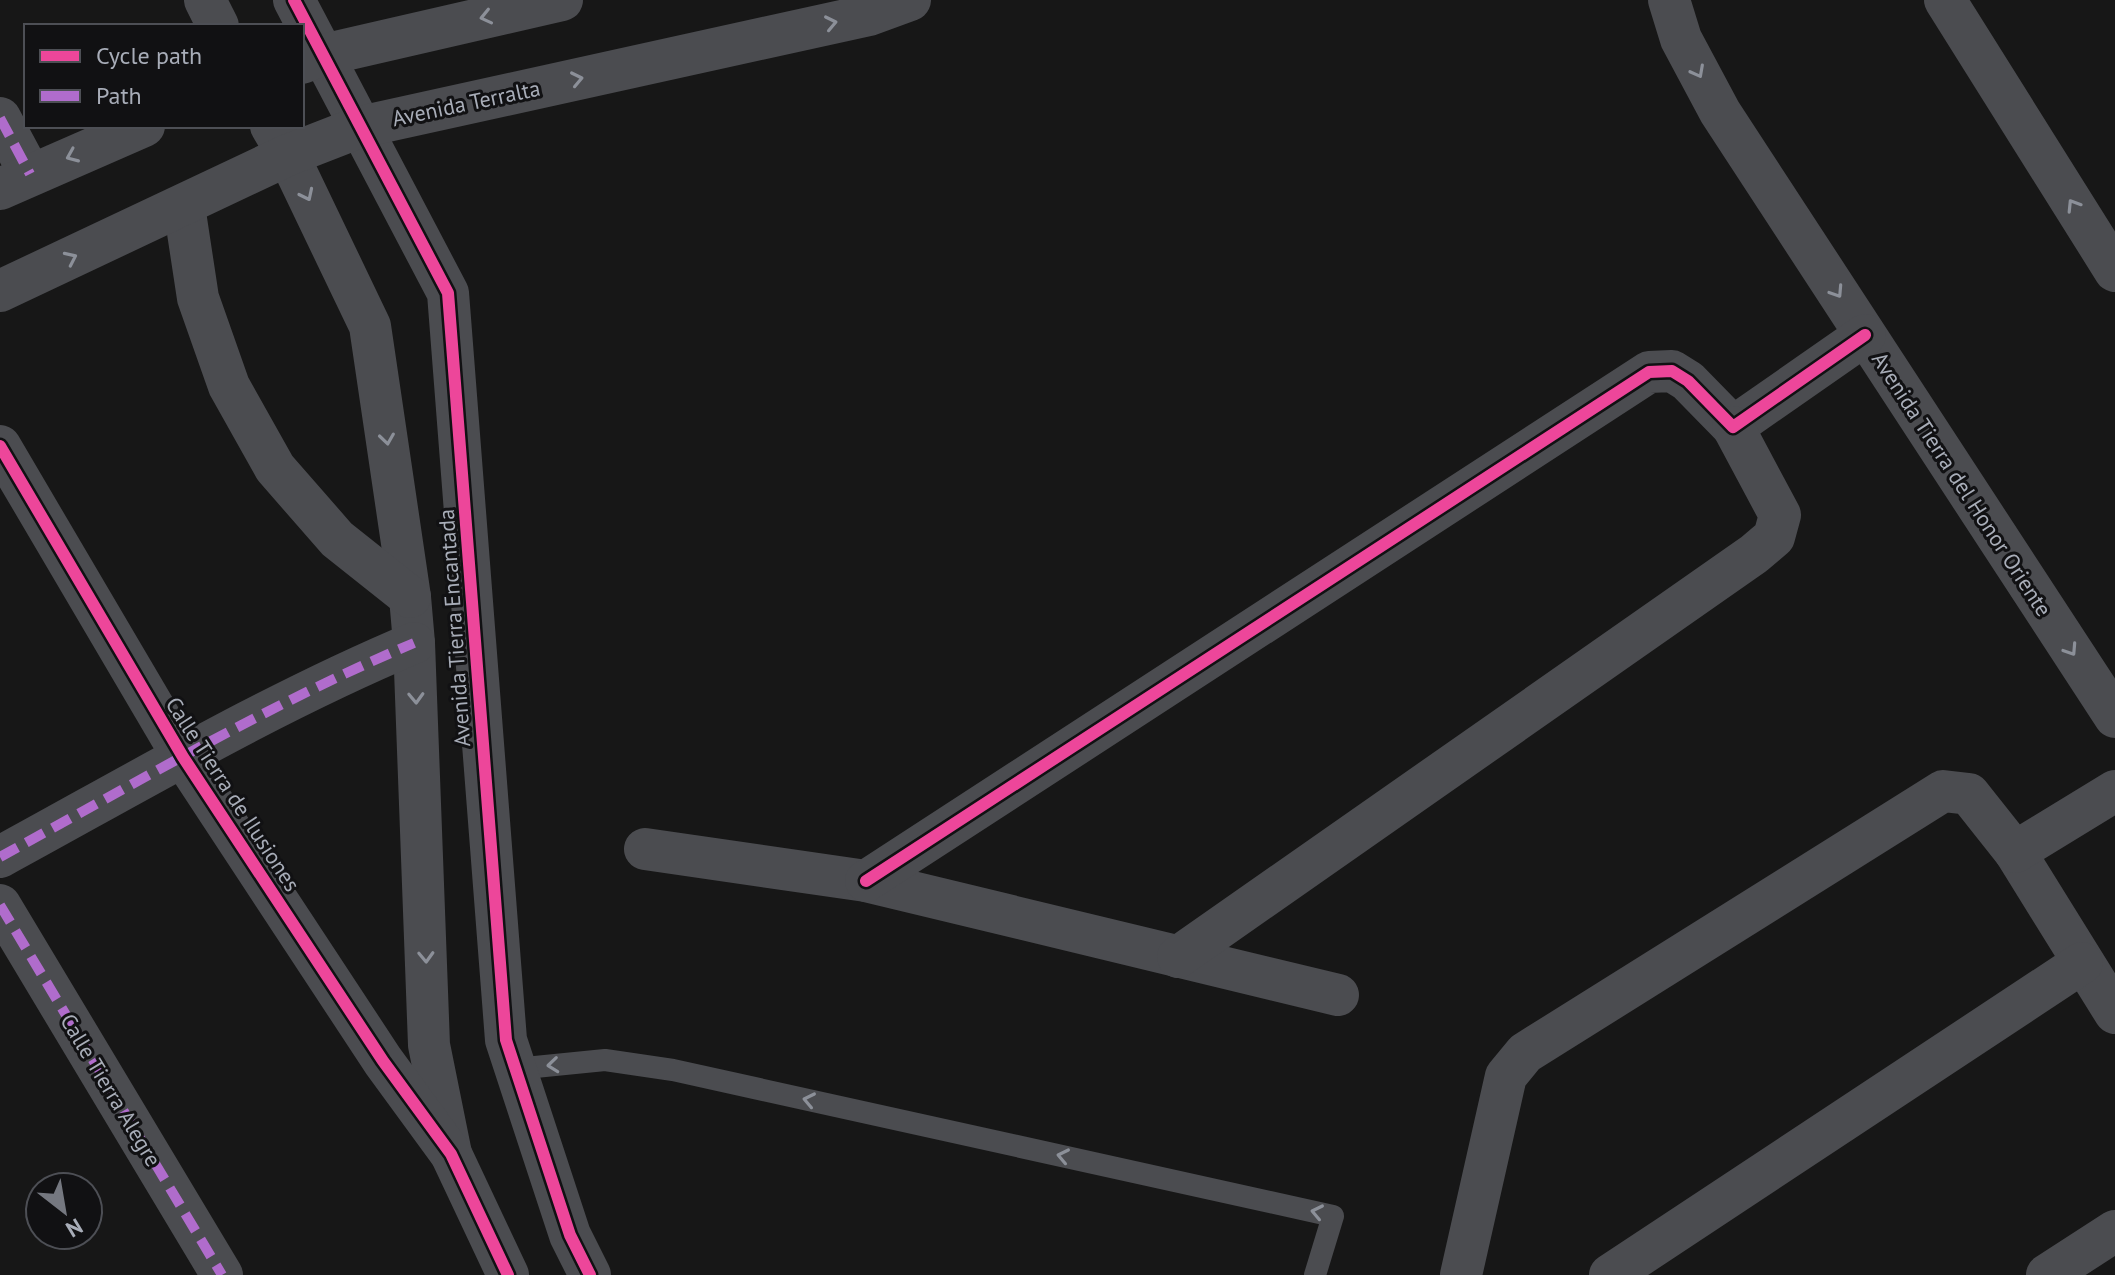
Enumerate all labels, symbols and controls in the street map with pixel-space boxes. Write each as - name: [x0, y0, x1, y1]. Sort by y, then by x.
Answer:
- one-way arrow: [480, 8, 494, 25]
- one-way arrow: [823, 15, 837, 32]
- legend: [24, 24, 304, 128]
- text: Cycle path: [96, 40, 202, 71]
- one-way arrow: [1689, 63, 1704, 78]
- one-way arrow: [569, 71, 583, 88]
- street label: Avenida Terralta: [389, 74, 543, 132]
- text: Path: [96, 80, 142, 111]
- one-way arrow: [66, 147, 80, 163]
- one-way arrow: [297, 187, 313, 202]
- one-way arrow: [2068, 199, 2083, 214]
- one-way arrow: [62, 252, 77, 268]
- one-way arrow: [1827, 283, 1842, 297]
- street label: Avenida Tierra del Honor Oriente: [1866, 347, 2058, 621]
- one-way arrow: [378, 433, 395, 446]
- street label: Avenida Tierra Encantada: [432, 508, 476, 748]
- one-way arrow: [2061, 641, 2076, 656]
- street label: Calle Tierra de Ilusiones: [160, 691, 306, 897]
- one-way arrow: [407, 692, 424, 705]
- one-way arrow: [418, 951, 435, 964]
- street label: Calle Tierra Alegre: [54, 1008, 168, 1172]
- one-way arrow: [546, 1056, 559, 1073]
- one-way arrow: [803, 1092, 816, 1109]
- one-way arrow: [1057, 1148, 1070, 1165]
- north arrow: [24, 1171, 104, 1251]
- one-way arrow: [1310, 1204, 1324, 1221]
- text: N: [61, 1212, 88, 1244]

